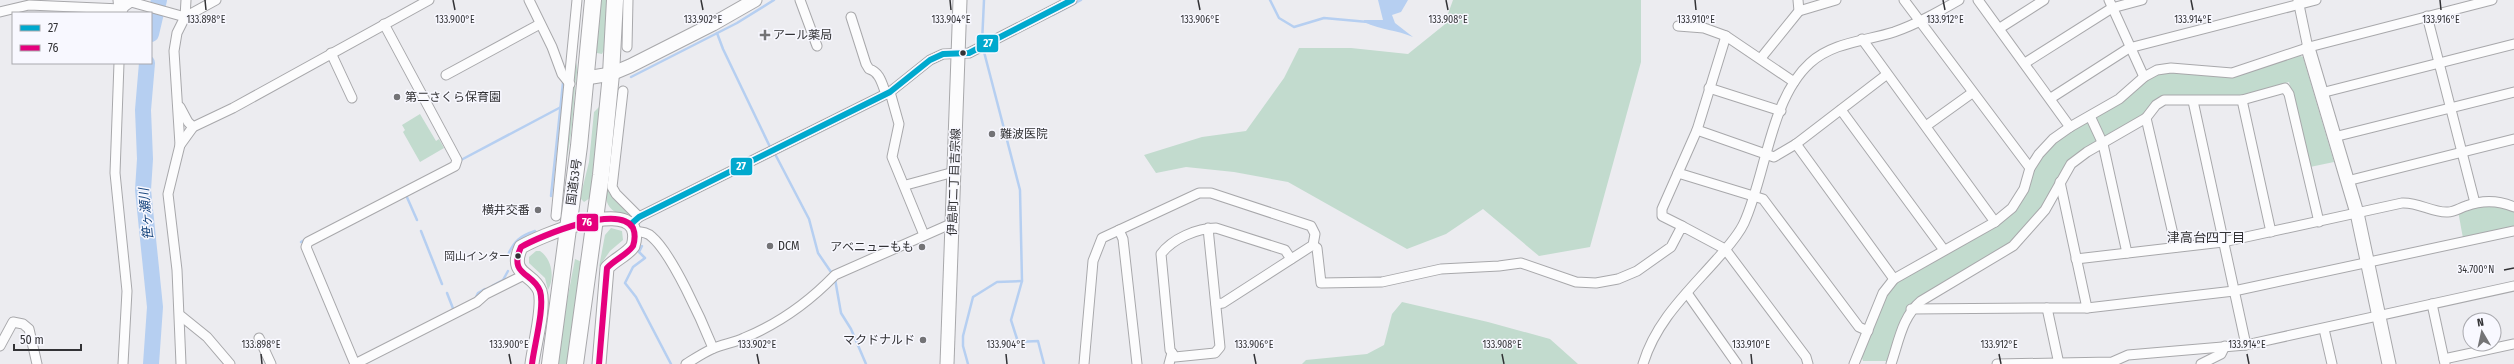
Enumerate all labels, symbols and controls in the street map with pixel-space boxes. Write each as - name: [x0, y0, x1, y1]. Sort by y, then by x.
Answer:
- legend: [12, 12, 152, 64]
- text: 133.898°E: [186, 14, 226, 26]
- text: 133.900°E: [435, 14, 475, 26]
- text: 133.902°E: [684, 14, 723, 26]
- text: 133.904°E: [931, 14, 971, 26]
- text: 133.906°E: [1180, 14, 1220, 26]
- text: 133.908°E: [1428, 14, 1468, 26]
- text: 133.910°E: [1677, 14, 1715, 26]
- text: 133.912°E: [1926, 14, 1964, 26]
- text: 133.914°E: [2174, 14, 2212, 26]
- text: 133.916°E: [2422, 14, 2460, 26]
- text: 27: [48, 21, 58, 35]
- place label: アール薬局: [773, 28, 832, 42]
- marker: アール薬局: [760, 30, 770, 40]
- line badge: 27: [976, 34, 999, 53]
- text: 27: [982, 37, 993, 50]
- text: 76: [48, 41, 59, 55]
- unlabelled marker: [958, 48, 968, 58]
- place label: 第二さくら保育園: [405, 90, 501, 104]
- marker: 第二さくら保育園: [392, 92, 402, 102]
- place label: 難波医院: [1000, 127, 1048, 141]
- street label: 伊島町二丁目吉宗線: [945, 128, 963, 236]
- marker: 難波医院: [987, 129, 997, 139]
- line badge: 27: [730, 157, 753, 176]
- street label: 国道53号: [564, 158, 584, 206]
- text: 27: [735, 160, 746, 173]
- water label: 笹ヶ瀬川: [136, 185, 156, 241]
- place label: 横井交番: [482, 203, 530, 217]
- marker: 横井交番: [533, 205, 543, 215]
- line badge: 76: [576, 213, 599, 232]
- text: 76: [582, 216, 592, 229]
- district label: 津高台四丁目: [2167, 230, 2245, 245]
- place label: DCM: [778, 239, 800, 253]
- place label: アベニューもも: [830, 240, 914, 254]
- marker: DCM: [765, 241, 775, 251]
- marker: アベニューもも: [917, 242, 927, 252]
- place label: 岡山インター: [444, 250, 510, 263]
- marker: 岡山インター: [513, 251, 523, 261]
- text: 34.700°N: [2458, 264, 2494, 276]
- north arrow: [2462, 312, 2502, 352]
- text: N: [2476, 316, 2485, 330]
- scale bar: [14, 326, 81, 352]
- text: 50 m: [20, 333, 44, 347]
- place label: マクドナルド: [843, 333, 915, 347]
- marker: マクドナルド: [918, 335, 928, 345]
- text: 133.898°E: [241, 339, 281, 351]
- text: 133.900°E: [489, 339, 529, 351]
- text: 133.902°E: [738, 339, 777, 351]
- text: 133.904°E: [986, 339, 1026, 351]
- text: 133.906°E: [1234, 339, 1274, 351]
- text: 133.908°E: [1482, 339, 1522, 351]
- text: 133.910°E: [1732, 339, 1770, 351]
- text: 133.912°E: [1980, 339, 2018, 351]
- text: 133.914°E: [2228, 339, 2266, 351]

